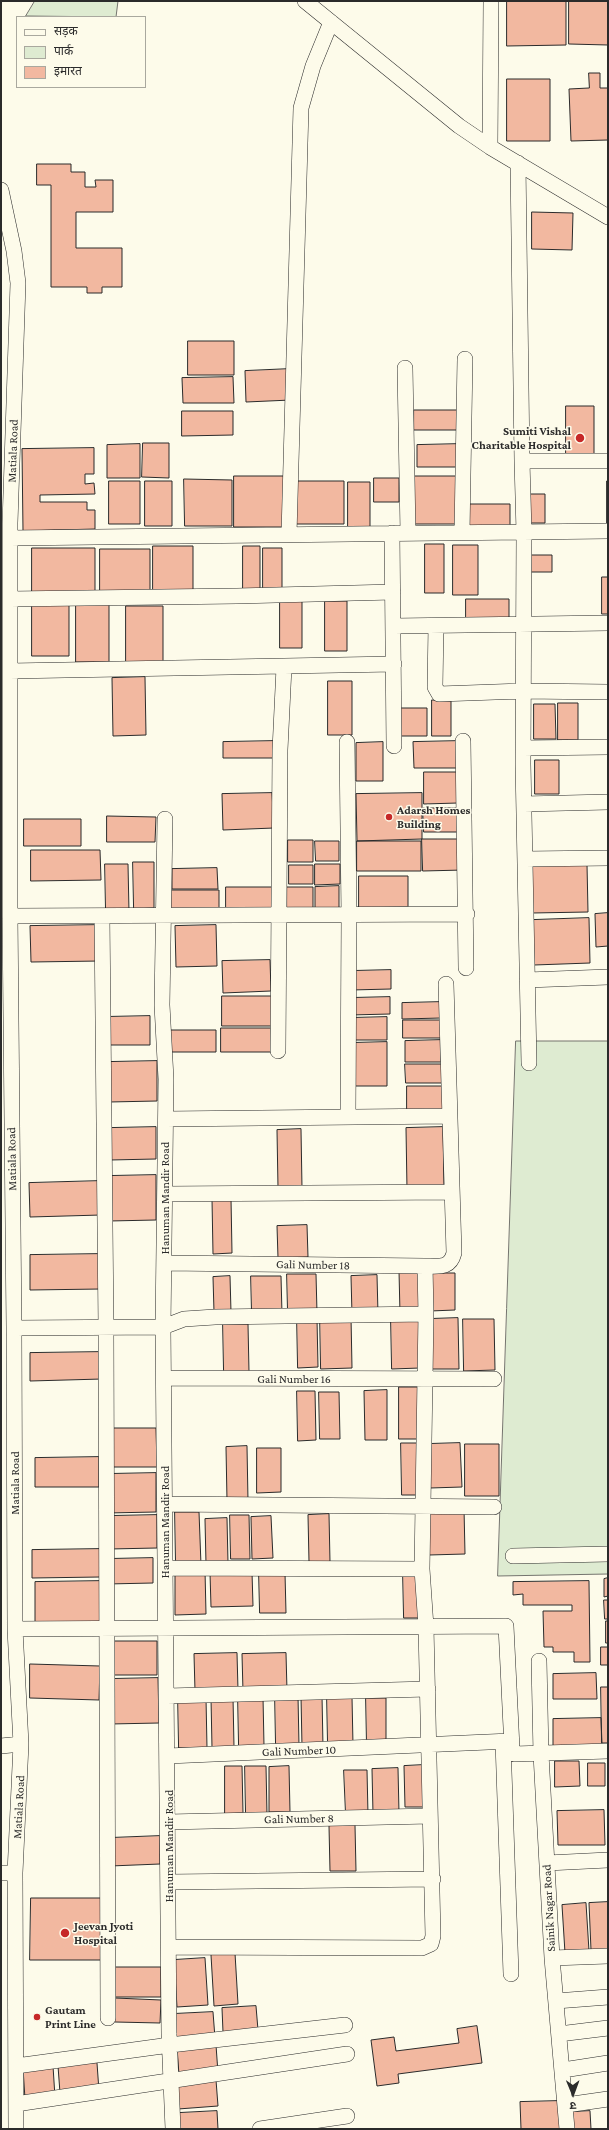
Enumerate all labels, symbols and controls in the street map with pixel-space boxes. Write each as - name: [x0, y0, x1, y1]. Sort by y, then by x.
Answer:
- legend: [16, 16, 146, 88]
- text: सड़क: [54, 24, 78, 38]
- text: पार्क: [54, 44, 73, 58]
- text: इमारत: [54, 64, 82, 78]
- street label: Matiala Road: [5, 419, 21, 483]
- place label: Sumiti Vishal Charitable Hospital: [472, 424, 571, 452]
- marker: Sumiti Vishal Charitable Hospital: [574, 432, 586, 444]
- place label: Adarsh Homes Building: [397, 803, 470, 831]
- marker: Adarsh Homes Building: [384, 812, 394, 822]
- street label: Matiala Road: [4, 1127, 20, 1191]
- street label: Hanuman Mandir Road: [158, 1142, 172, 1254]
- street label: Gali Number 18: [276, 1257, 350, 1273]
- street label: Gali Number 16: [257, 1372, 331, 1386]
- street label: Matiala Road: [8, 1451, 22, 1515]
- street label: Hanuman Mandir Road: [158, 1466, 172, 1578]
- street label: Gali Number 10: [262, 1743, 336, 1759]
- street label: Matiala Road: [10, 1775, 28, 1839]
- street label: Hanuman Mandir Road: [162, 1790, 176, 1902]
- street label: Gali Number 8: [264, 1811, 334, 1827]
- street label: Sainik Nagar Road: [540, 1864, 558, 1952]
- place label: Jeevan Jyoti Hospital: [74, 1919, 133, 1947]
- marker: Jeevan Jyoti Hospital: [59, 1927, 71, 1939]
- place label: Gautam Print Line: [45, 2003, 96, 2031]
- marker: Gautam Print Line: [32, 2012, 42, 2022]
- north arrow: [553, 2074, 593, 2114]
- text: उ: [570, 2100, 577, 2112]

